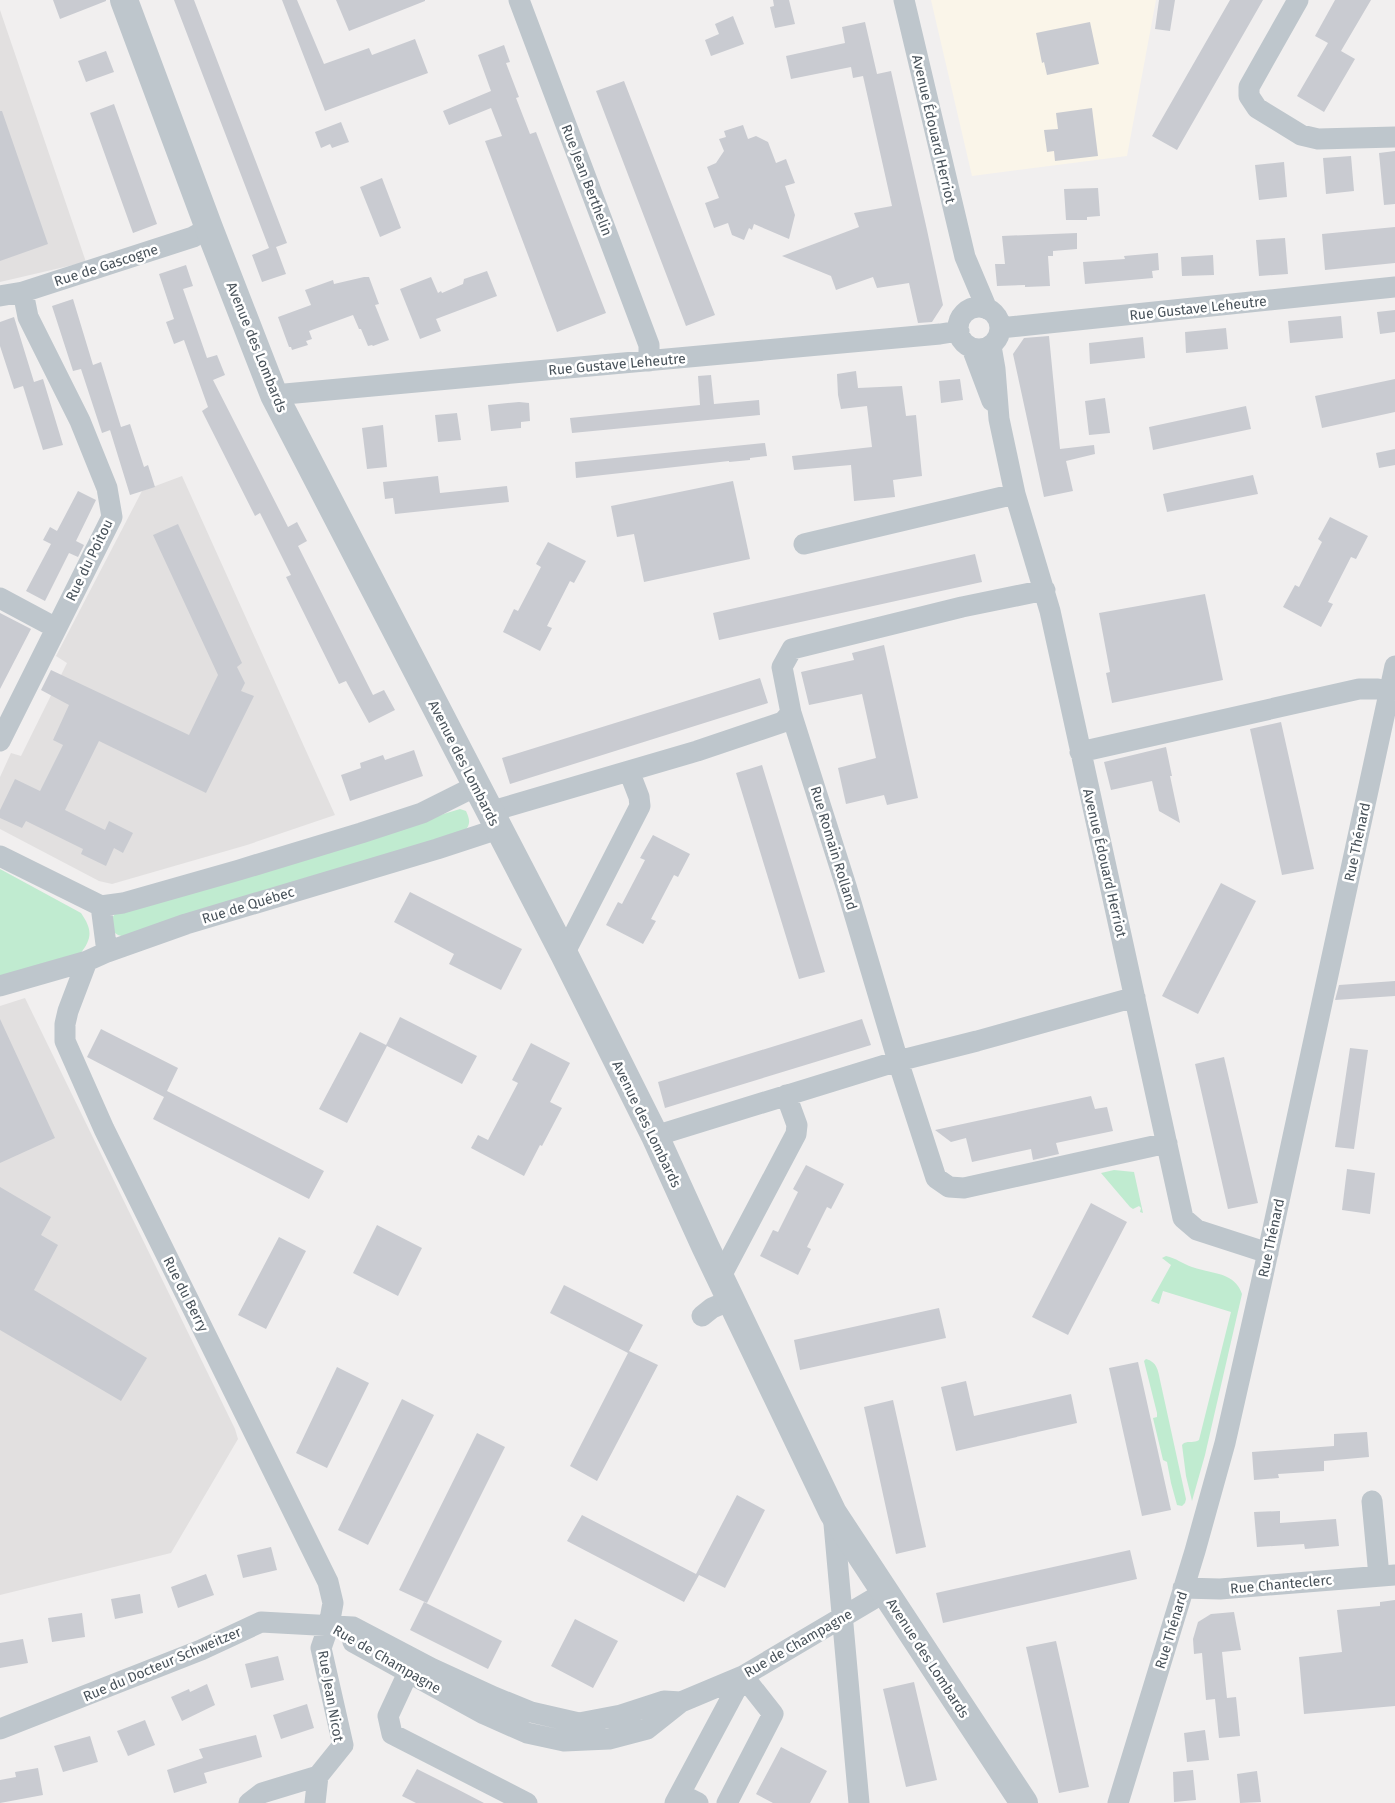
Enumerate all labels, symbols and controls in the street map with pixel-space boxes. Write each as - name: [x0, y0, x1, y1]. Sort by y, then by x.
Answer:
- street label: Avenue Édouard Herriot: [908, 53, 960, 206]
- street label: Rue Jean Berthelin: [557, 122, 616, 238]
- street label: Rue de Gascogne: [52, 241, 160, 290]
- street label: Avenue des Lombards: [223, 280, 291, 415]
- street label: Rue Gustave Leheutre: [1129, 293, 1268, 324]
- street label: Rue Gustave Leheutre: [548, 350, 686, 379]
- street label: Rue du Poitou: [62, 516, 117, 604]
- street label: Avenue des Lombards: [424, 697, 503, 829]
- street label: Rue Romain Rolland: [807, 784, 860, 912]
- street label: Avenue Édouard Herriot: [1079, 787, 1131, 940]
- street label: Rue Thénard: [1341, 801, 1374, 883]
- street label: Rue de Québec: [200, 883, 297, 928]
- street label: Avenue des Lombards: [608, 1058, 685, 1191]
- street label: Rue Thénard: [1255, 1197, 1288, 1279]
- street label: Rue du Berry: [159, 1254, 212, 1335]
- street label: Rue Chanteclerc: [1229, 1572, 1333, 1597]
- street label: Rue Thénard: [1152, 1589, 1191, 1671]
- street label: Avenue des Lombards: [883, 1595, 973, 1722]
- street label: Rue de Champagne: [741, 1606, 855, 1681]
- street label: Rue de Champagne: [330, 1622, 444, 1697]
- street label: Rue du Docteur Schweitzer: [81, 1623, 244, 1706]
- street label: Rue Jean Nicot: [314, 1649, 347, 1744]

